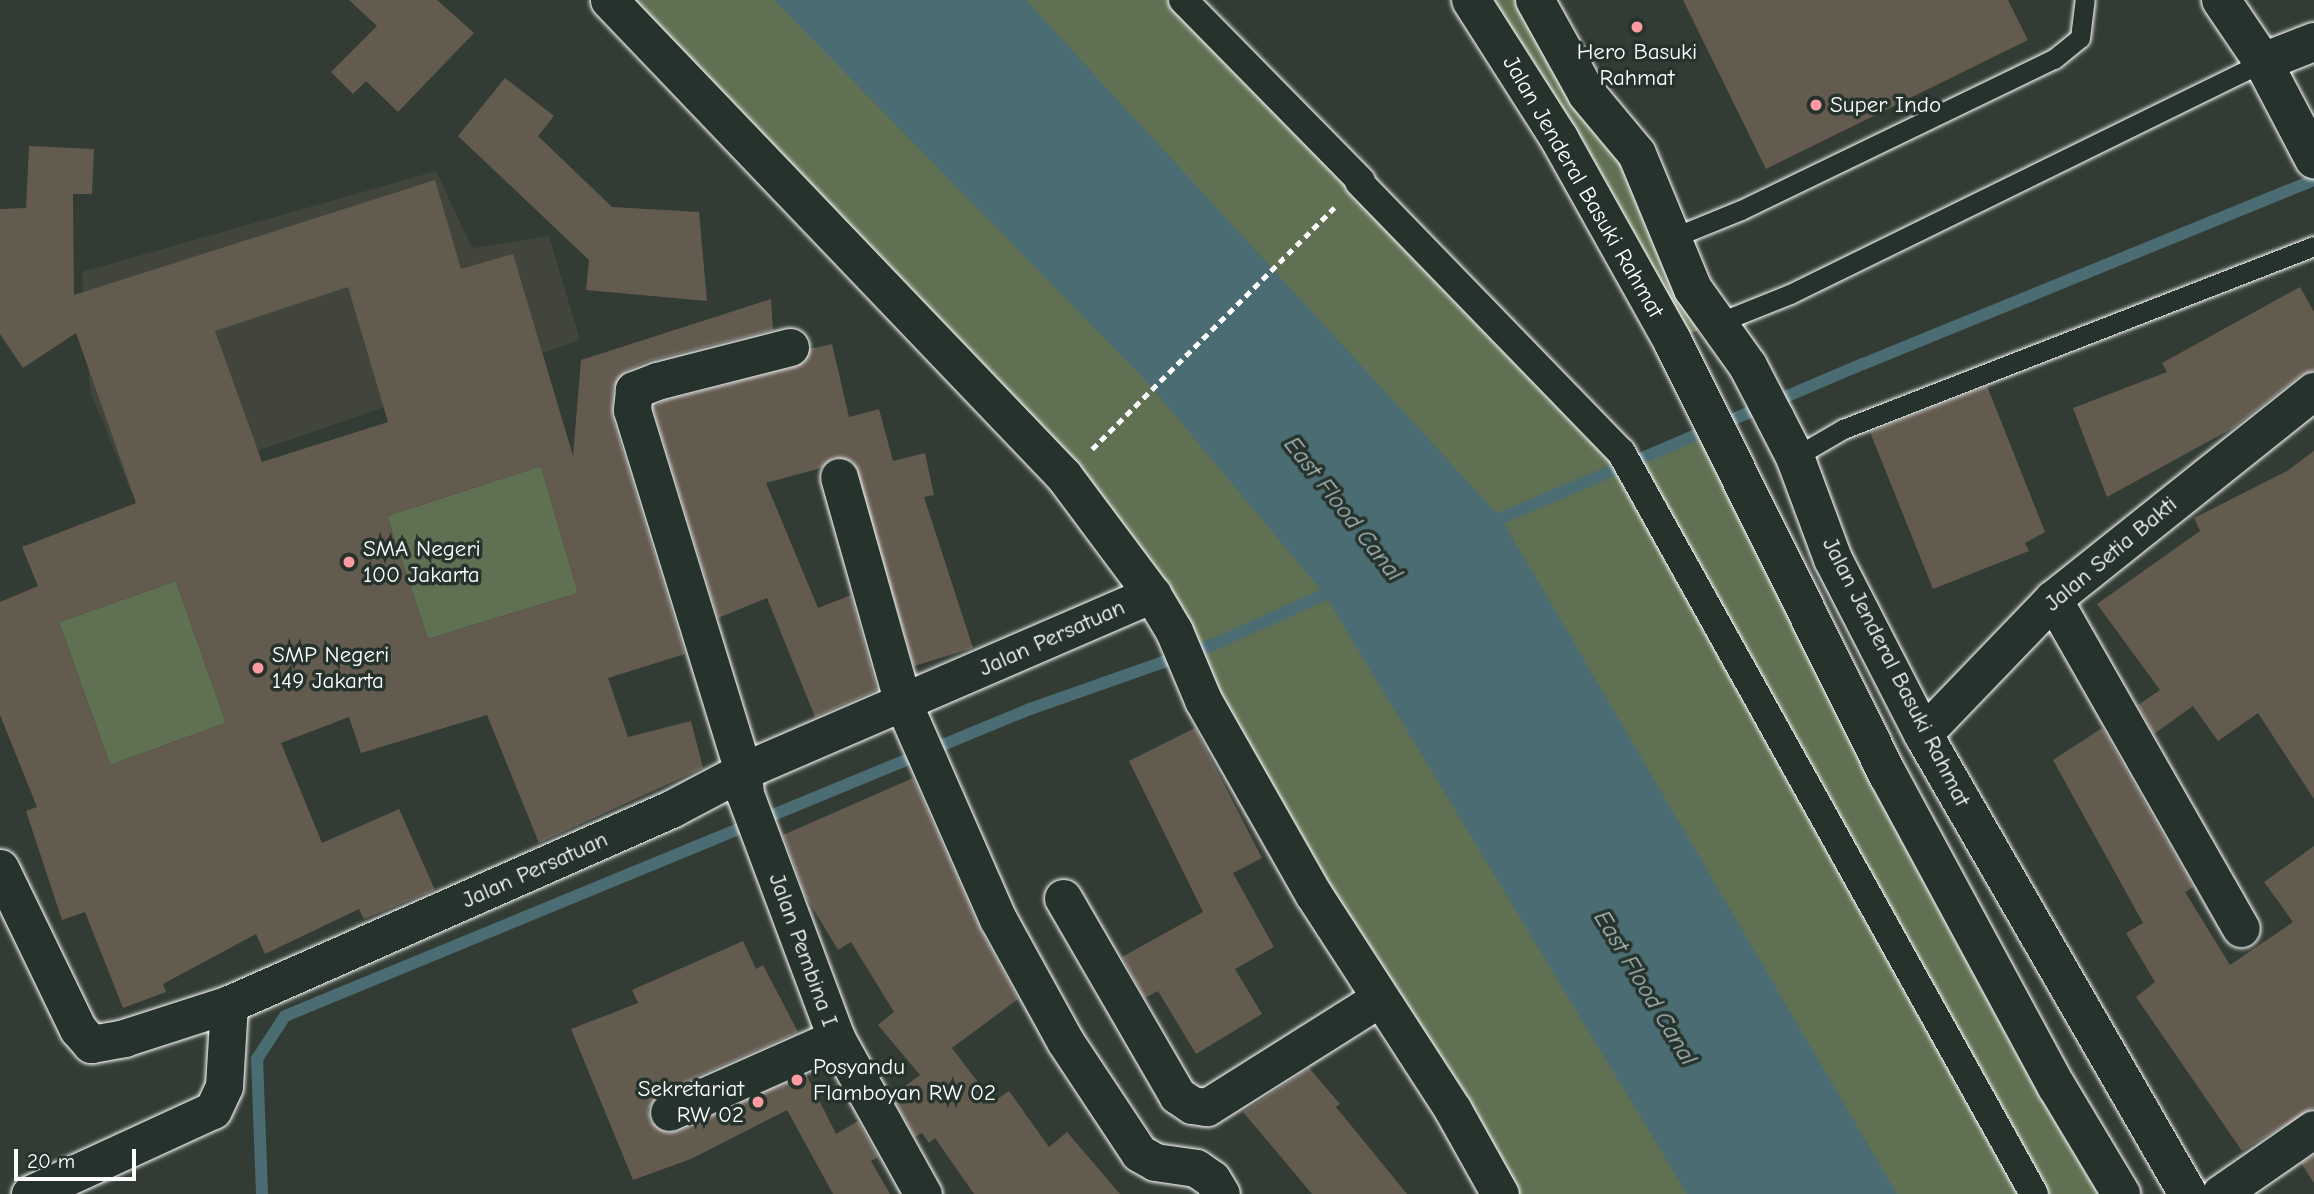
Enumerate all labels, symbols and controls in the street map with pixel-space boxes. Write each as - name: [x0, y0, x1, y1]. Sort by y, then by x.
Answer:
- marker: Hero Basuki Rahmat: [1629, 19, 1645, 35]
- place label: Hero Basuki Rahmat: [1577, 38, 1697, 92]
- street label: Jalan Jenderal Basuki Rahmat: [1497, 51, 1669, 323]
- place label: Super Indo: [1830, 91, 1941, 119]
- marker: Super Indo: [1808, 97, 1824, 113]
- water label: East Flood Canal: [1278, 431, 1408, 587]
- street label: Jalan Setia Bakti: [2039, 491, 2183, 617]
- street label: Jalan Jenderal Basuki Rahmat: [1816, 533, 1976, 811]
- place label: SMA Negeri 100 Jakarta: [363, 535, 481, 589]
- marker: SMA Negeri 100 Jakarta: [341, 554, 357, 570]
- street label: Jalan Persatuan: [975, 594, 1129, 682]
- place label: SMP Negeri 149 Jakarta: [272, 641, 389, 695]
- marker: SMP Negeri 149 Jakarta: [250, 660, 266, 676]
- street label: Jalan Persatuan: [458, 826, 612, 914]
- street label: Jalan Pembina I: [763, 870, 843, 1030]
- water label: East Flood Canal: [1587, 905, 1703, 1071]
- place label: Posyandu Flamboyan RW 02: [813, 1053, 996, 1107]
- marker: Posyandu Flamboyan RW 02: [787, 1070, 807, 1090]
- place label: Sekretariat RW 02: [638, 1075, 744, 1129]
- marker: Sekretariat RW 02: [750, 1094, 766, 1110]
- scale bar: [18, 1134, 140, 1178]
- text: 20 m: [27, 1149, 75, 1173]

